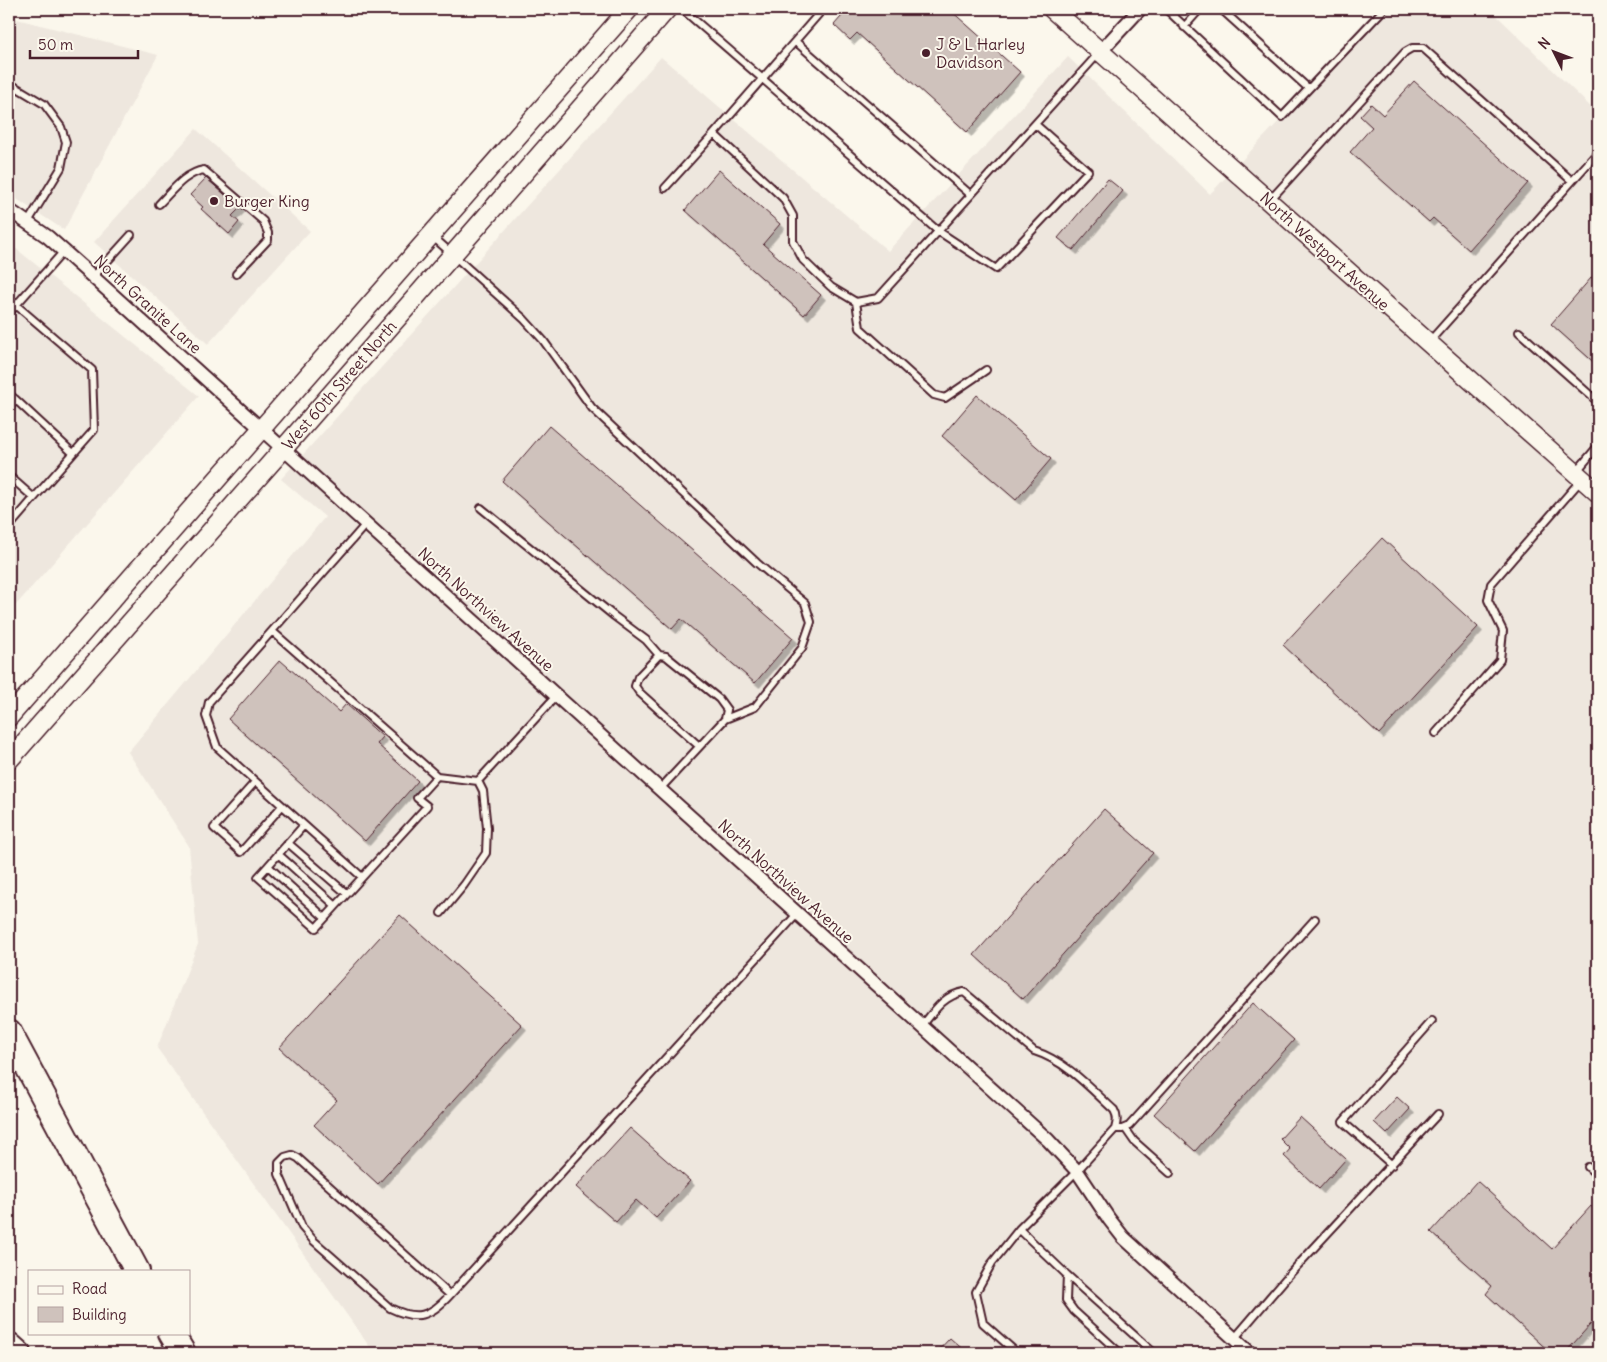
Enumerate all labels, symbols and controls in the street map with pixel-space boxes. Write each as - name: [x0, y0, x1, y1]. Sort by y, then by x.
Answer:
- scale bar: [30, 28, 138, 60]
- north arrow: [1530, 28, 1580, 78]
- place label: J & L Harley Davidson: [936, 34, 1025, 72]
- text: N: [1534, 34, 1554, 53]
- text: 50 m: [38, 35, 73, 54]
- marker: J & L Harley Davidson: [920, 47, 932, 59]
- street label: North Westport Avenue: [1256, 187, 1394, 315]
- place label: Burger King: [224, 191, 310, 211]
- marker: Burger King: [208, 195, 220, 207]
- street label: North Granite Lane: [90, 250, 206, 358]
- street label: West 60th Street North: [277, 316, 401, 454]
- street label: North Northview Avenue: [414, 543, 558, 675]
- street label: North Northview Avenue: [714, 815, 858, 947]
- legend: [28, 1270, 190, 1334]
- text: Road: [72, 1279, 107, 1298]
- text: Building: [72, 1305, 127, 1324]

